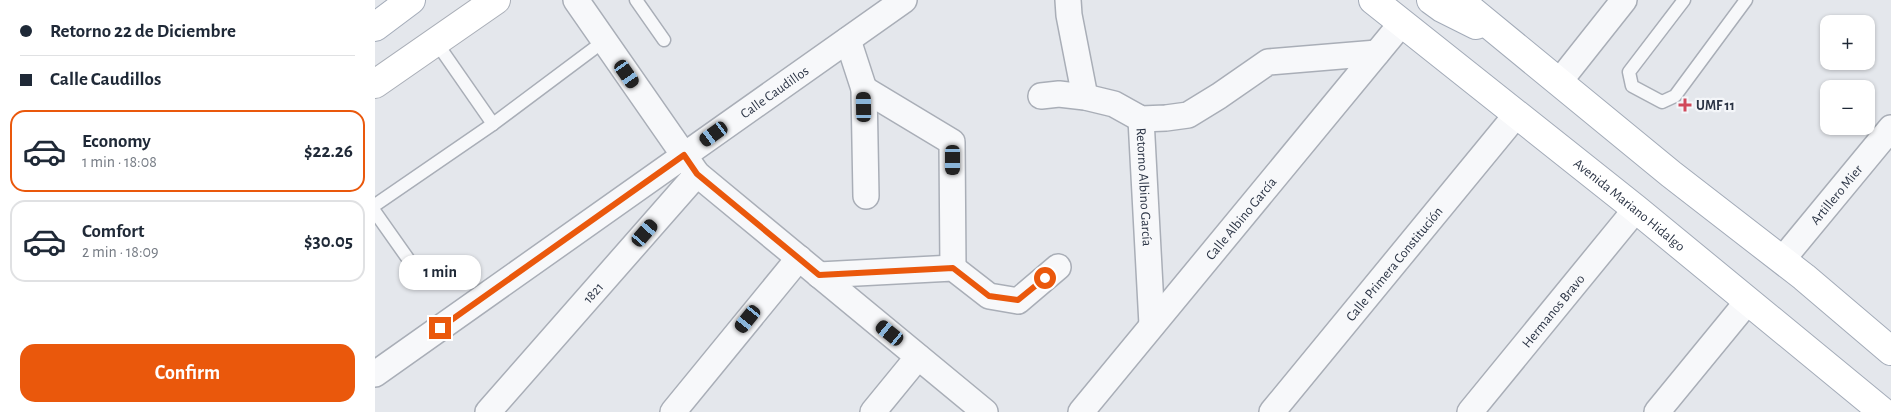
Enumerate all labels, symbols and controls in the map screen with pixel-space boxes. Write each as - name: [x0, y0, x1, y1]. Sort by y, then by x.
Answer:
- map controls: [1820, 15, 1875, 135]
- button: +: [1820, 15, 1875, 70]
- text: Retorno 22 de Diciembre: [50, 22, 236, 41]
- car: [612, 57, 641, 91]
- street label: Calle Caudillos: [738, 64, 812, 121]
- text: Calle Caudillos: [50, 70, 161, 89]
- button: −: [1820, 80, 1875, 135]
- car: [856, 92, 871, 122]
- marker: UMF 11: [1678, 98, 1692, 112]
- place label: UMF 11: [1696, 99, 1735, 113]
- car: [697, 119, 730, 149]
- street label: Retorno Albino García: [1133, 127, 1154, 247]
- icon: car: [22, 129, 67, 174]
- text: Economy: [82, 132, 151, 151]
- text: $22.26: [304, 142, 353, 161]
- car: [945, 145, 960, 175]
- text: 1 min · 18:08: [82, 154, 157, 170]
- street label: Avenida Mariano Hidalgo: [1571, 156, 1687, 254]
- street label: Artillero Mier: [1808, 162, 1866, 228]
- street label: Calle Albino García: [1203, 175, 1280, 263]
- street label: Calle Primera Constitución: [1344, 204, 1446, 324]
- car: [629, 217, 660, 249]
- icon: car: [22, 219, 67, 264]
- text: Comfort: [82, 222, 144, 241]
- text: $30.05: [304, 232, 353, 251]
- text: 2 min · 18:09: [82, 244, 159, 260]
- callout: 1 min: [399, 255, 481, 290]
- text: 1 min: [423, 264, 457, 280]
- route start: [1034, 267, 1056, 289]
- street label: Hermanos Bravo: [1520, 272, 1588, 351]
- street label: 1821: [581, 280, 606, 306]
- car: [732, 303, 763, 335]
- route end: [429, 317, 451, 339]
- car: [873, 318, 906, 348]
- button: Confirm: [20, 344, 355, 402]

